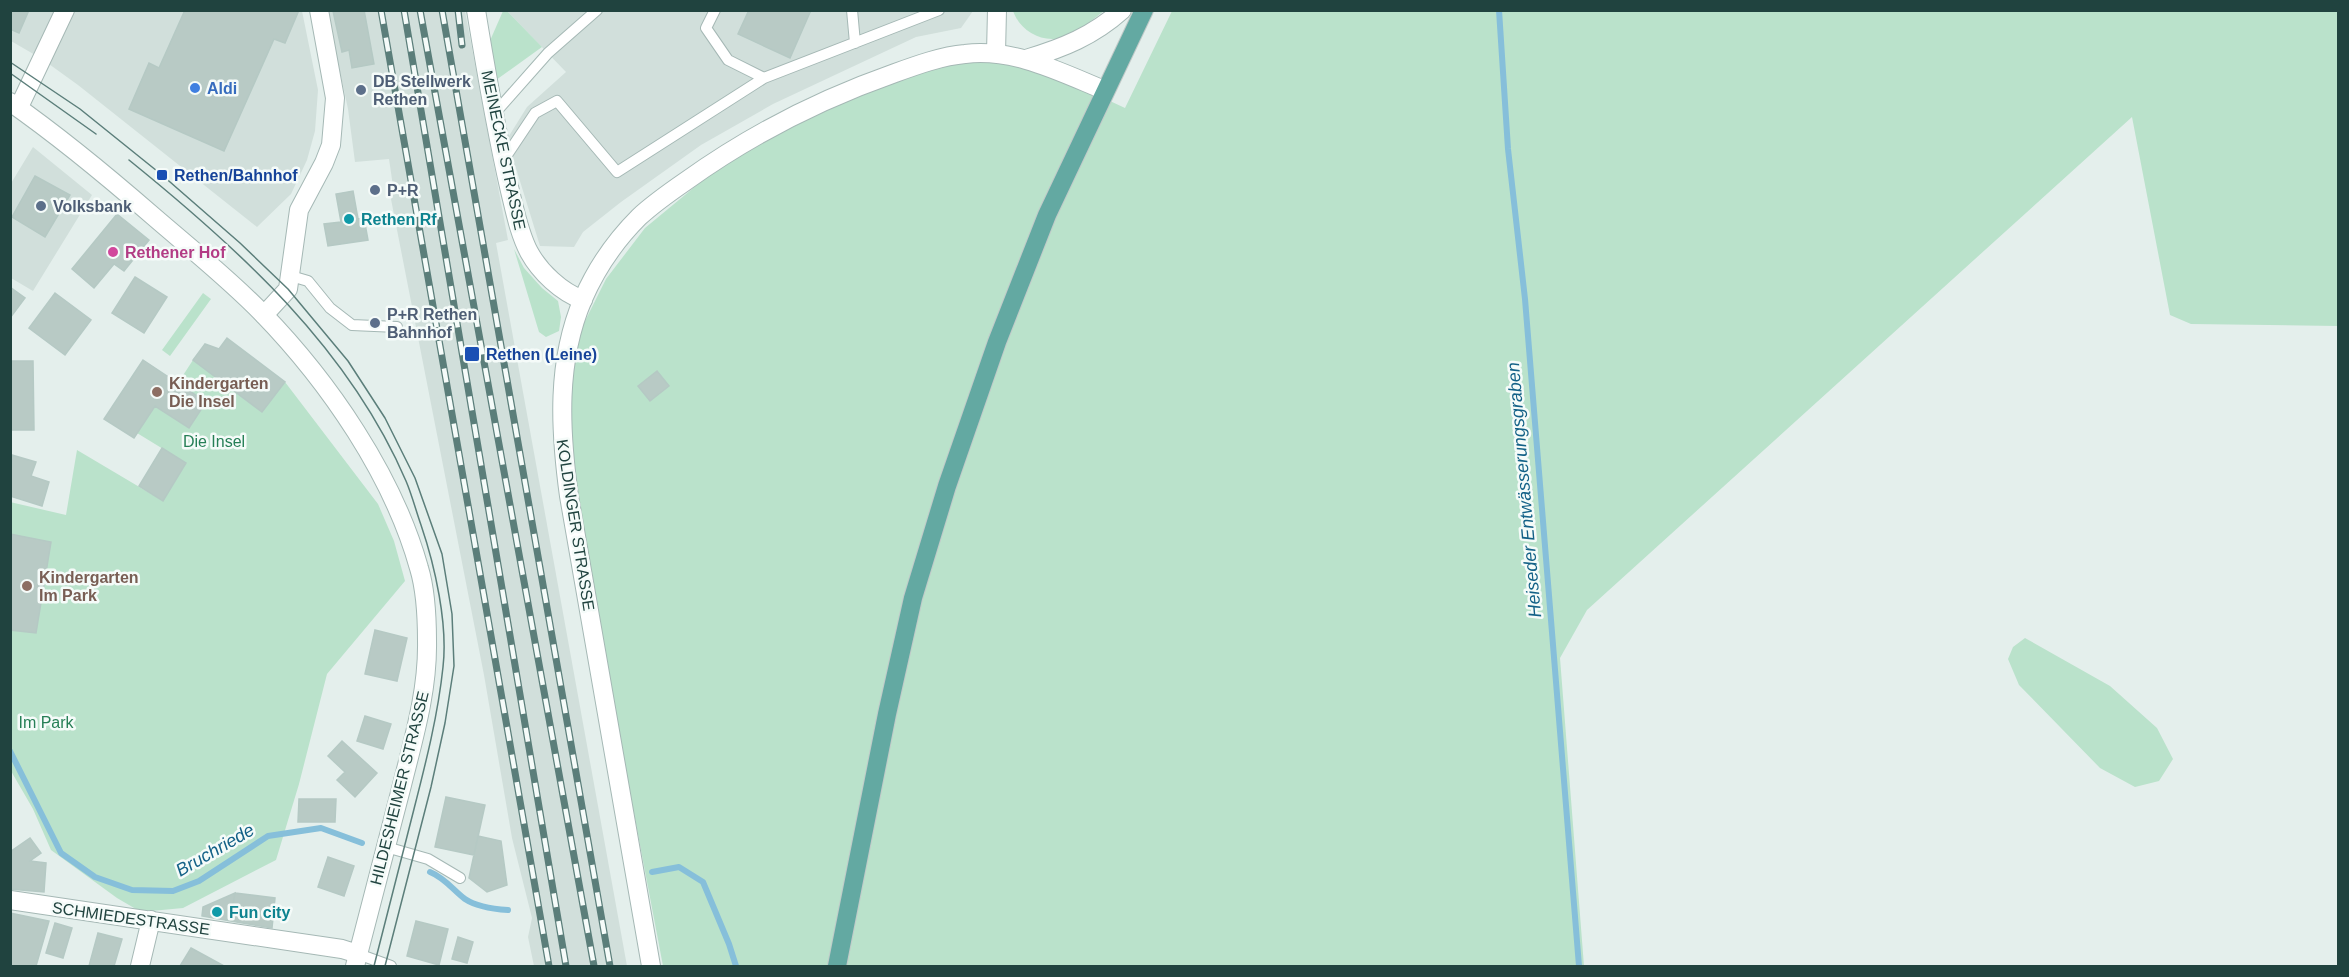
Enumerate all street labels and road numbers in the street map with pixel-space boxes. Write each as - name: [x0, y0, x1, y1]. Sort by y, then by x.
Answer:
- street label: MEINECKE STRASSE: [478, 69, 529, 231]
- street label: KOLDINGER STRASSE: [554, 438, 597, 612]
- street label: HILDESHEIMER STRASSE: [367, 689, 432, 887]
- street label: SCHMIEDESTRASSE: [51, 899, 211, 938]

